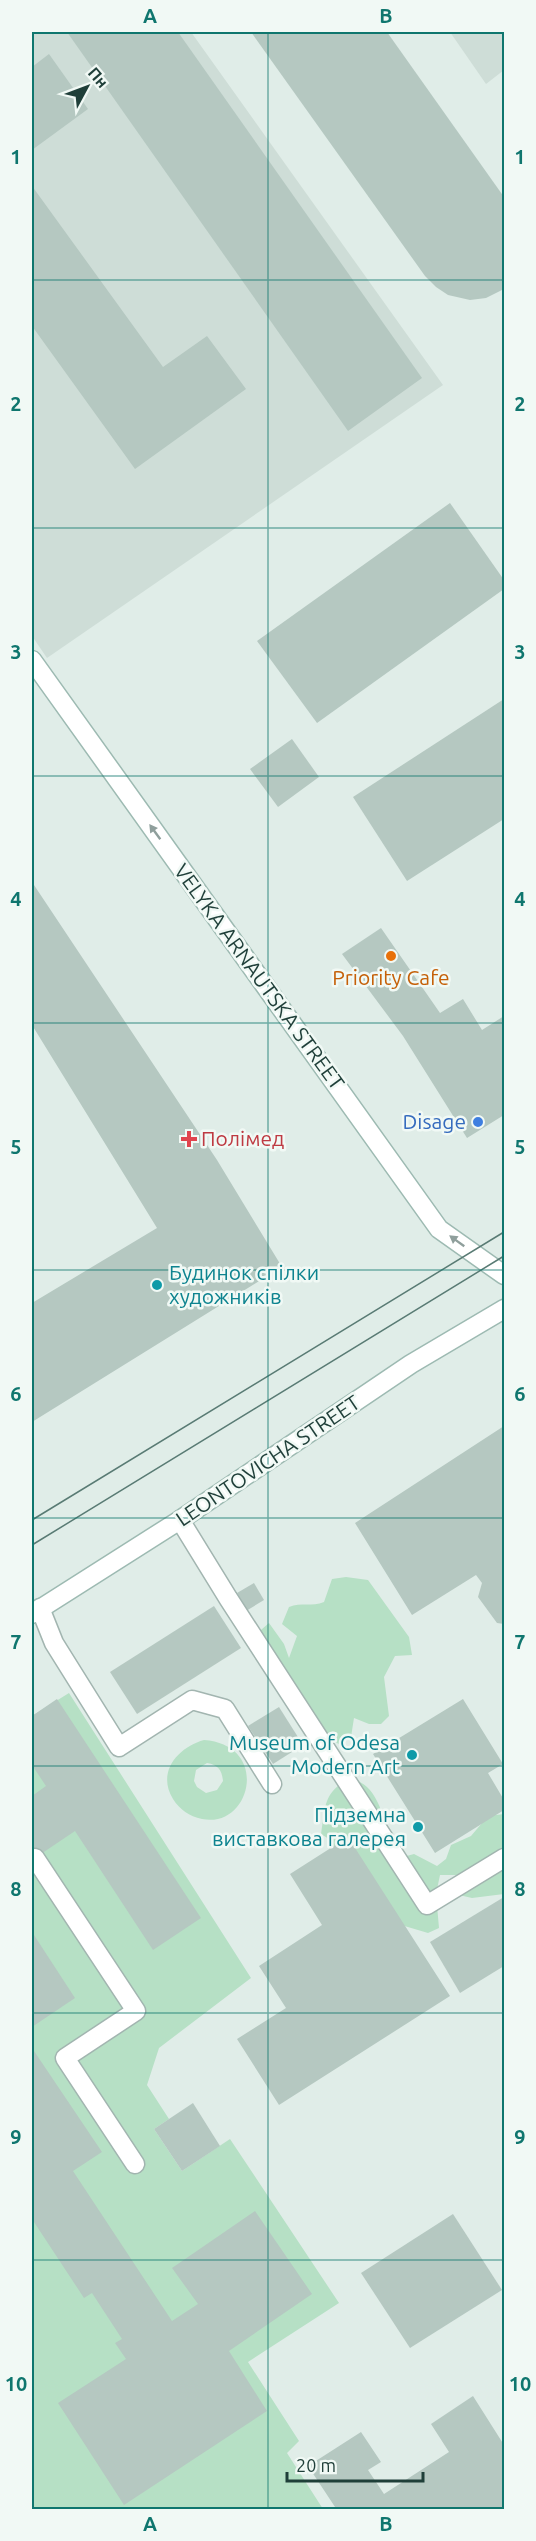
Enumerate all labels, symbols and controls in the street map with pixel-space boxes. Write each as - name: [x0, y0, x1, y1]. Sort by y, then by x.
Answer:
- text: A: [143, 4, 157, 27]
- text: B: [379, 4, 393, 27]
- north arrow: [57, 57, 117, 117]
- text: Пн: [85, 63, 112, 91]
- text: 1: [10, 145, 22, 168]
- text: 1: [514, 145, 526, 168]
- text: 2: [10, 392, 22, 415]
- text: 2: [514, 392, 526, 415]
- text: 3: [10, 640, 22, 663]
- text: 3: [514, 640, 526, 663]
- one-way arrow: [149, 824, 161, 840]
- street label: VELYKA ARNAUTSKA STREET: [170, 859, 350, 1094]
- text: 4: [10, 887, 22, 910]
- text: 4: [514, 887, 526, 910]
- marker: Priority Cafe: [384, 949, 398, 963]
- place label: Priority Cafe: [332, 965, 450, 989]
- place label: Disage: [402, 1109, 466, 1133]
- marker: Disage: [471, 1115, 485, 1129]
- place label: Полімед: [201, 1126, 284, 1150]
- marker: Полімед: [182, 1132, 196, 1146]
- text: 5: [10, 1135, 22, 1158]
- text: 5: [514, 1135, 526, 1158]
- one-way arrow: [449, 1236, 464, 1248]
- place label: Будинок спілки художників: [169, 1260, 319, 1308]
- marker: Будинок спілки художників: [150, 1278, 164, 1292]
- text: 6: [10, 1382, 22, 1405]
- text: 6: [514, 1382, 526, 1405]
- street label: LEONTOVICHA STREET: [171, 1390, 364, 1531]
- text: 7: [10, 1630, 22, 1653]
- text: 7: [514, 1630, 526, 1653]
- place label: Museum of Odesa Modern Art: [229, 1730, 400, 1778]
- marker: Museum of Odesa Modern Art: [405, 1748, 419, 1762]
- place label: Підземна виставкова галерея: [212, 1802, 406, 1850]
- marker: Підземна виставкова галерея: [411, 1820, 425, 1834]
- text: 8: [10, 1877, 22, 1900]
- text: 8: [514, 1877, 526, 1900]
- text: 9: [10, 2125, 22, 2148]
- text: 9: [514, 2125, 526, 2148]
- text: 10: [5, 2372, 27, 2395]
- text: 10: [509, 2372, 531, 2395]
- scale bar: [287, 2445, 424, 2483]
- text: 20 m: [296, 2455, 336, 2475]
- text: A: [143, 2512, 157, 2535]
- text: B: [379, 2512, 393, 2535]

